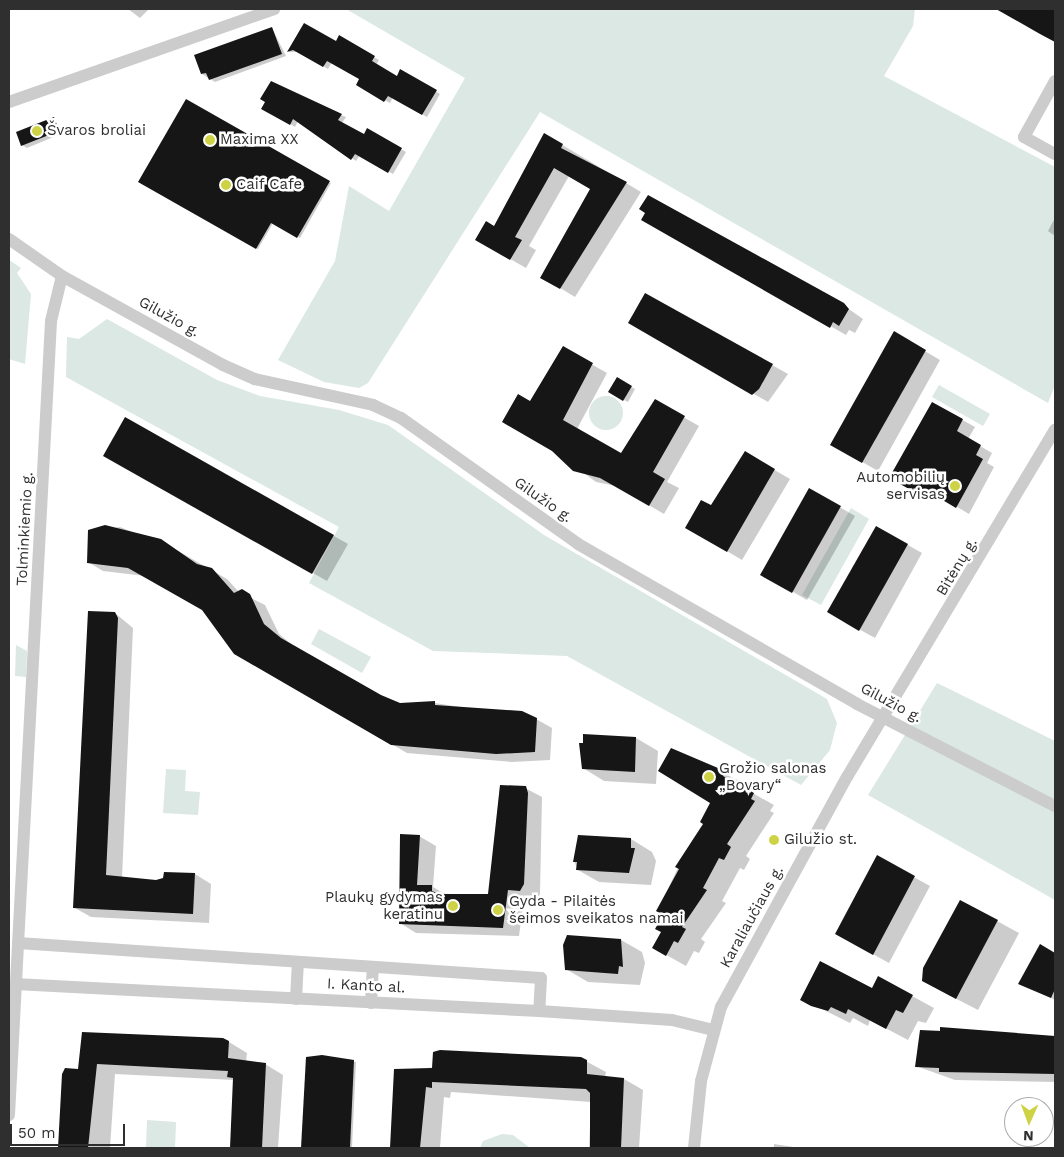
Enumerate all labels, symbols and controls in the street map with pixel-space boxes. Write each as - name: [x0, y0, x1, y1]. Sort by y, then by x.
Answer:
- place label: Švaros broliai: [47, 122, 146, 140]
- marker: Švaros broliai: [31, 125, 43, 137]
- place label: Maxima XX: [220, 131, 299, 149]
- marker: Maxima XX: [204, 134, 216, 146]
- place label: Caif Cafe: [236, 176, 303, 194]
- marker: Caif Cafe: [220, 179, 232, 191]
- street label: Gilužio g.: [135, 293, 203, 341]
- place label: Automobilių servisas: [856, 468, 945, 503]
- street label: Tolminkiemio g.: [13, 472, 37, 586]
- street label: Gilužio g.: [510, 473, 576, 527]
- marker: Automobilių servisas: [949, 480, 961, 492]
- street label: Bitėnų g.: [933, 535, 981, 599]
- street label: Gilužio g.: [857, 679, 925, 727]
- place label: Grožio salonas „Bovary“: [719, 759, 826, 794]
- marker: Grožio salonas „Bovary“: [703, 771, 715, 783]
- place label: Gilužio st.: [784, 831, 857, 849]
- marker: Gilužio st.: [768, 834, 780, 846]
- street label: Karaliaučiaus g.: [717, 863, 787, 971]
- place label: Plaukų gydymas keratinu: [325, 888, 443, 923]
- place label: Gyda - Pilaitės šeimos sveikatos namai: [509, 892, 683, 927]
- marker: Plaukų gydymas keratinu: [447, 900, 459, 912]
- marker: Gyda - Pilaitės šeimos sveikatos namai: [491, 903, 505, 917]
- street label: I. Kanto al.: [326, 975, 406, 997]
- north arrow: [1004, 1097, 1054, 1147]
- scale bar: [12, 1114, 128, 1146]
- text: 50 m: [18, 1124, 55, 1142]
- text: N: [1023, 1128, 1034, 1144]

